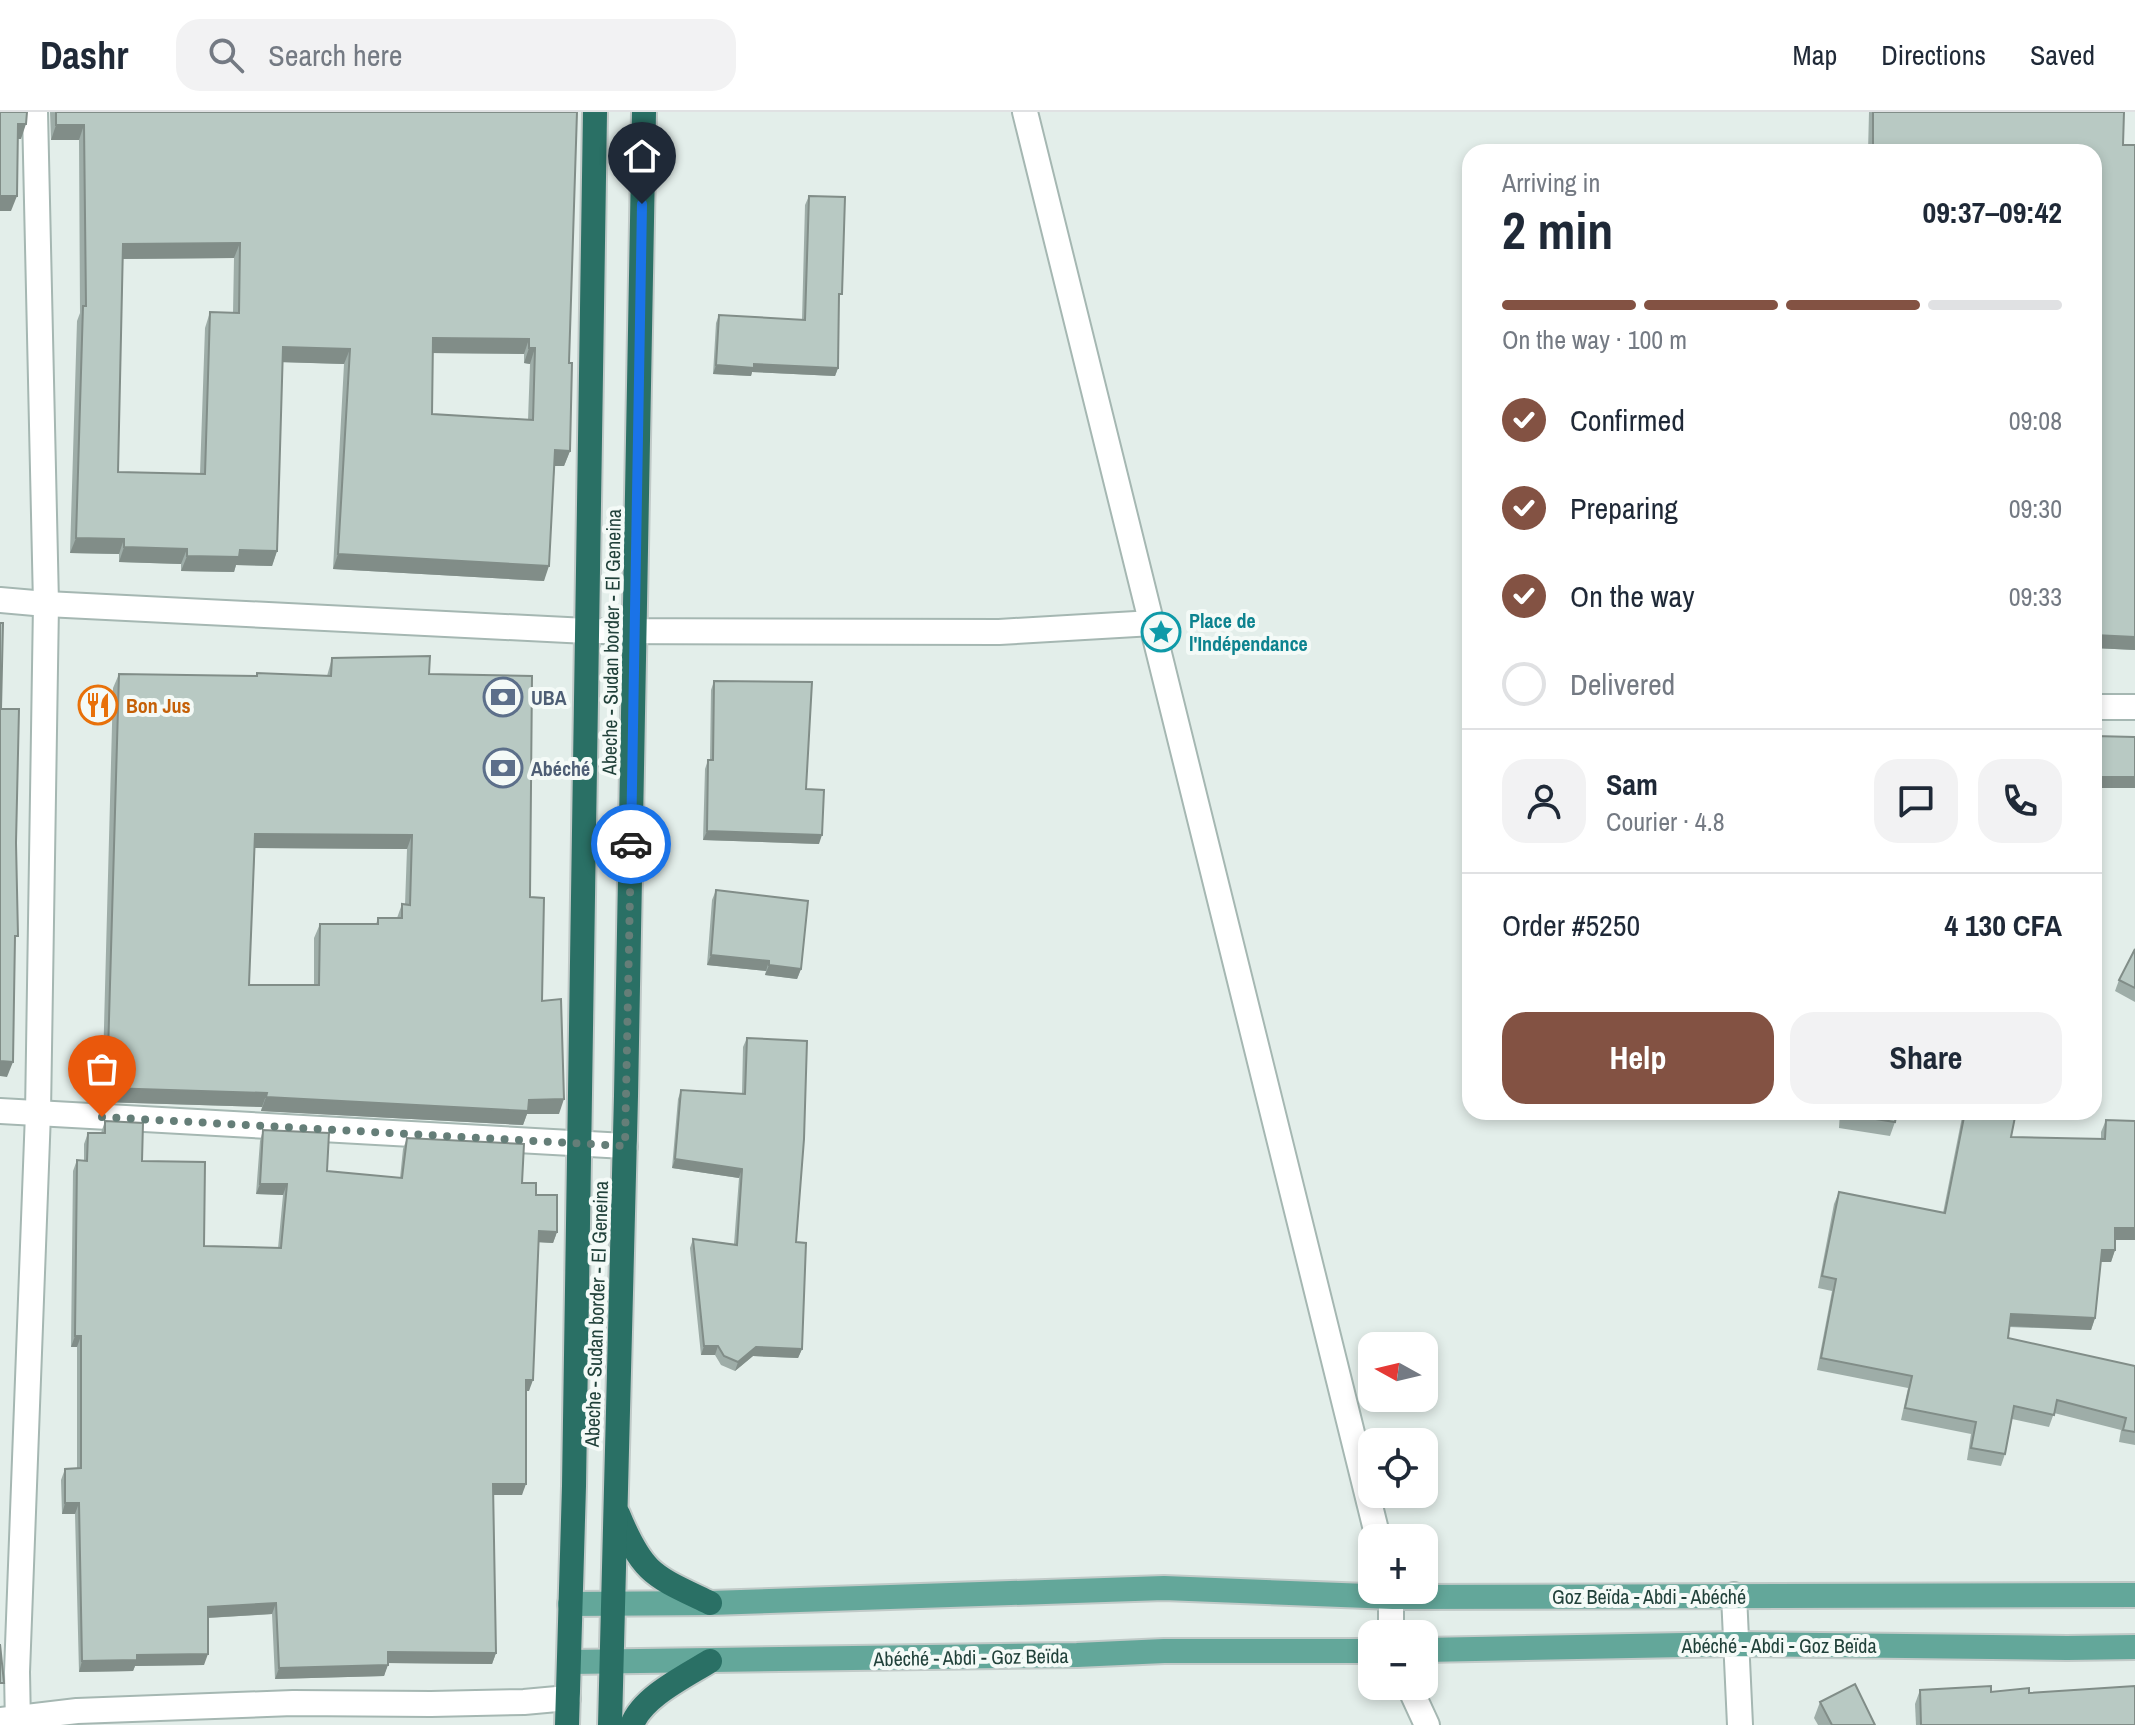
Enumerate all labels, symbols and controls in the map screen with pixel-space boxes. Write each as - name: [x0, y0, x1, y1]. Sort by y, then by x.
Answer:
- search box: [176, 19, 736, 91]
- text: Dashr: [40, 30, 128, 81]
- icon: search: [204, 33, 248, 77]
- text: Search here: [268, 35, 402, 75]
- text: Map: [1793, 36, 1837, 74]
- text: Directions: [1881, 36, 1986, 74]
- text: Saved: [2030, 36, 2095, 74]
- pin: [608, 122, 676, 204]
- icon: home: [620, 134, 664, 178]
- text: Arriving in: [1502, 165, 1600, 200]
- text: 09:37–09:42: [1923, 192, 2062, 232]
- text: 2 min: [1502, 195, 1613, 265]
- text: On the way · 100 m: [1502, 322, 1687, 357]
- icon: check: [1502, 398, 1546, 442]
- text: Confirmed: [1570, 400, 1685, 440]
- text: 09:08: [2009, 403, 2062, 438]
- icon: check: [1502, 486, 1546, 530]
- text: Preparing: [1570, 488, 1678, 528]
- text: 09:30: [2009, 491, 2062, 526]
- street label: Abeche - Sudan border - El Geneina: [595, 509, 627, 776]
- icon: check: [1502, 574, 1546, 618]
- text: On the way: [1570, 576, 1694, 616]
- text: 09:33: [2009, 579, 2062, 614]
- place label: Place de l'Indépendance: [1189, 607, 1308, 657]
- place icon: Place de l'Indépendance: [1140, 611, 1182, 653]
- text: Delivered: [1570, 664, 1675, 704]
- bank icon: UBA: [482, 676, 524, 718]
- restaurant icon: Bon Jus: [77, 684, 119, 726]
- place label: UBA: [531, 684, 567, 711]
- place label: Bon Jus: [126, 692, 191, 719]
- bank icon: Abéché: [482, 747, 524, 789]
- place label: Abéché: [531, 755, 590, 782]
- button: person: [1502, 759, 1586, 843]
- button: chat: [1874, 759, 1958, 843]
- button: phone: [1978, 759, 2062, 843]
- text: Sam: [1606, 764, 1658, 804]
- courier: [591, 804, 671, 884]
- text: Courier · 4.8: [1606, 804, 1725, 839]
- icon: car: [609, 822, 653, 866]
- text: Order #5250: [1502, 905, 1640, 945]
- text: 4 130 CFA: [1944, 905, 2062, 945]
- button: Help: [1502, 1012, 1774, 1104]
- button: Share: [1790, 1012, 2062, 1104]
- pin: [68, 1035, 136, 1117]
- icon: bag: [80, 1047, 124, 1091]
- street label: Abeche - Sudan border - El Geneina: [578, 1180, 614, 1449]
- north arrow: [1358, 1332, 1438, 1412]
- map controls: [1358, 1332, 1438, 1700]
- button: locate: [1358, 1428, 1438, 1508]
- button: +: [1358, 1524, 1438, 1604]
- street label: Goz Beïda - Abdi - Abéché: [1552, 1583, 1746, 1610]
- button: −: [1358, 1620, 1438, 1700]
- street label: Abéché - Abdi - Goz Beïda: [1680, 1632, 1877, 1659]
- street label: Abéché - Abdi - Goz Beïda: [872, 1642, 1069, 1672]

